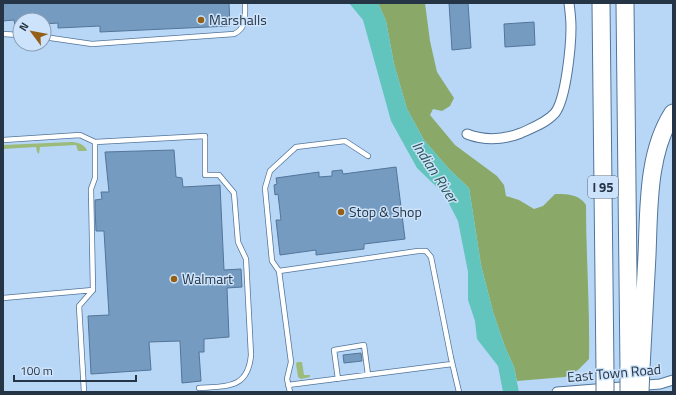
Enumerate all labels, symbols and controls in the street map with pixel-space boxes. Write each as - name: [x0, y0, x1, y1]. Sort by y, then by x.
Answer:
- place label: Marshalls: [209, 9, 267, 30]
- north arrow: [12, 12, 52, 52]
- marker: Marshalls: [196, 15, 206, 25]
- text: N: [15, 19, 32, 34]
- water label: Indian River: [407, 136, 465, 209]
- road number: I 95: [588, 176, 618, 198]
- place label: Stop & Shop: [349, 201, 422, 222]
- marker: Stop & Shop: [336, 207, 346, 217]
- place label: Walmart: [182, 268, 233, 289]
- marker: Walmart: [169, 274, 179, 284]
- scale bar: [14, 357, 136, 383]
- street label: East Town Road: [566, 358, 662, 387]
- text: 100 m: [20, 361, 53, 380]

